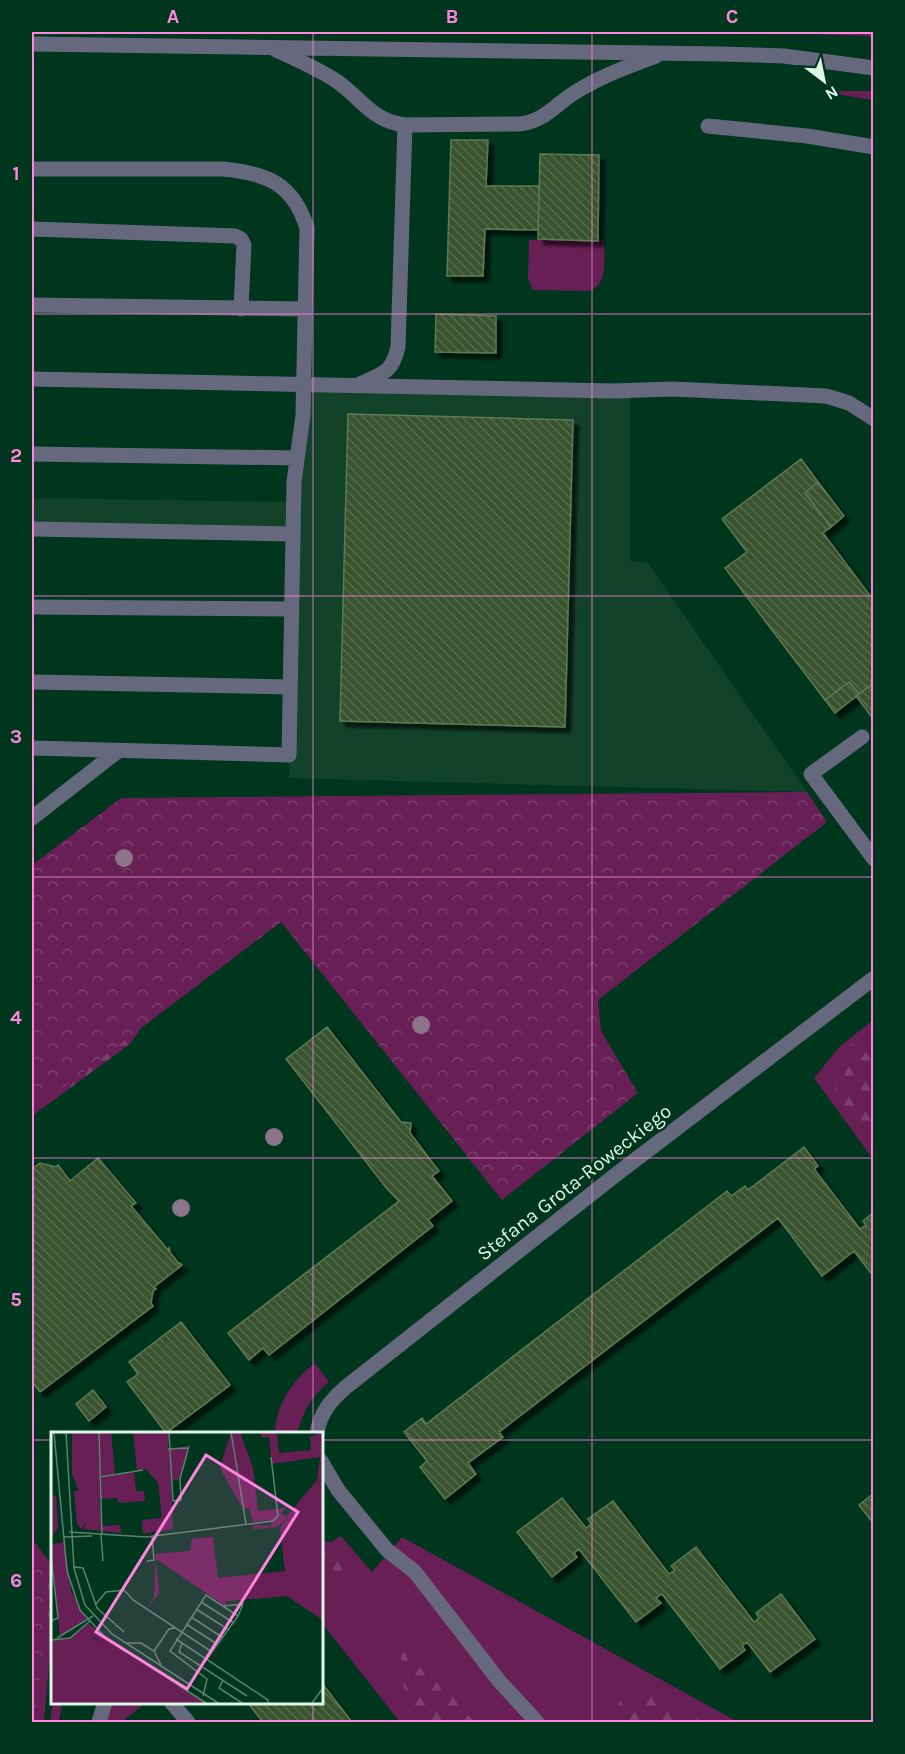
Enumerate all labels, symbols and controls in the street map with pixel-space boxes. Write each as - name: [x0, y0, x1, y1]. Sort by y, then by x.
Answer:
- text: A: [167, 5, 180, 28]
- text: B: [446, 5, 458, 28]
- text: C: [726, 5, 738, 28]
- north arrow: [794, 51, 854, 111]
- text: N: [822, 82, 842, 104]
- text: 1: [12, 162, 20, 185]
- text: 2: [10, 444, 22, 467]
- text: 3: [10, 725, 22, 748]
- text: 4: [10, 1006, 22, 1029]
- street label: Stefana Grota-Roweckiego: [473, 1099, 676, 1265]
- text: 5: [10, 1288, 22, 1311]
- inset map: [51, 1432, 322, 1703]
- text: 6: [10, 1569, 22, 1592]

